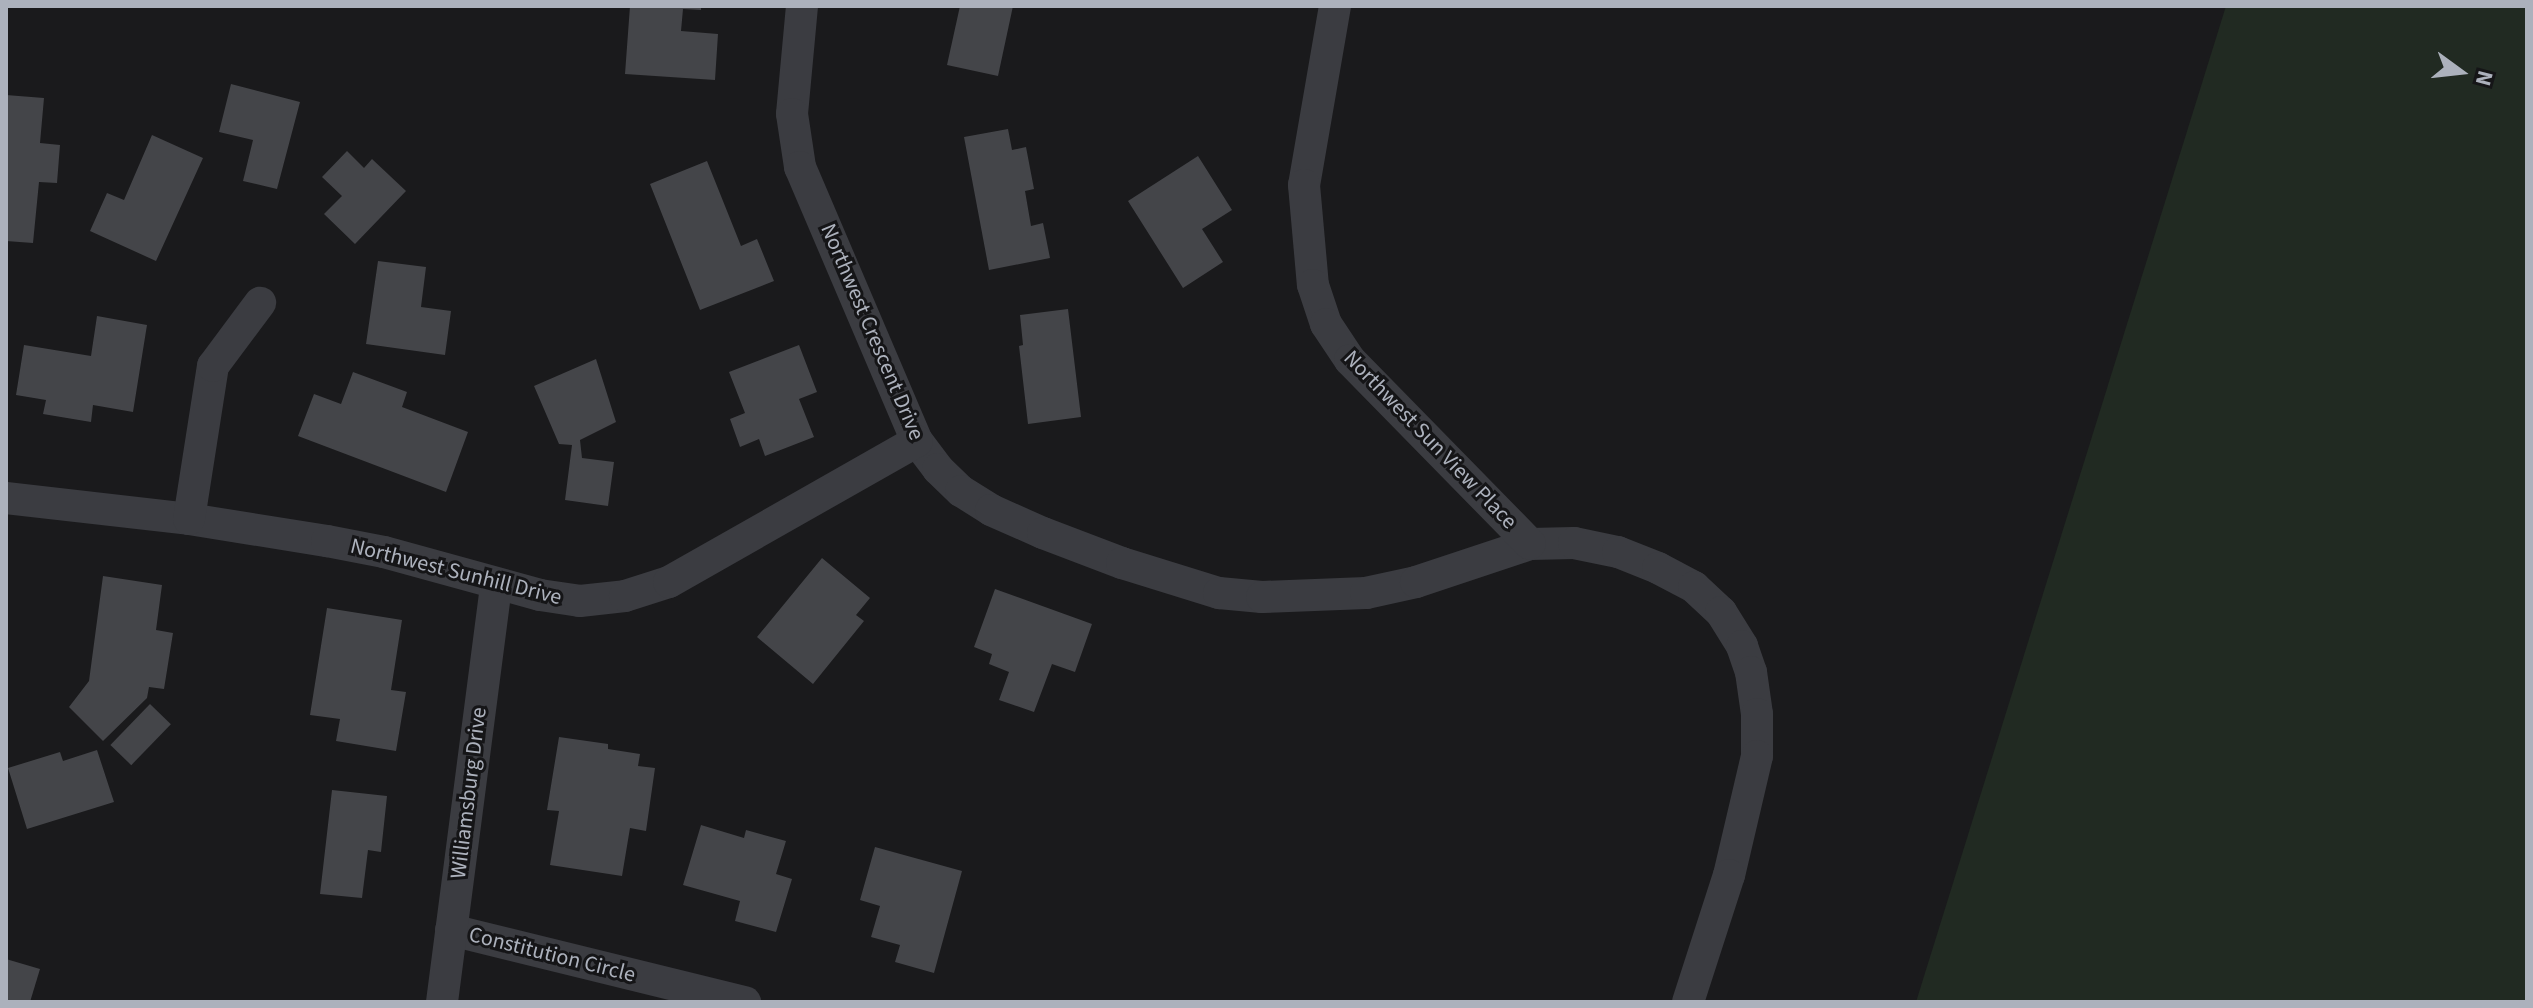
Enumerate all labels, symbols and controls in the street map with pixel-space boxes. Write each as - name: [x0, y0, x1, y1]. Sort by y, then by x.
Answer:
- north arrow: [2421, 32, 2501, 112]
- text: N: [2467, 67, 2502, 89]
- street label: Northwest Crescent Drive: [814, 220, 930, 444]
- street label: Northwest Sun View Place: [1338, 345, 1522, 535]
- street label: Northwest Sunhill Drive: [348, 533, 564, 611]
- street label: Williamsburg Drive: [445, 706, 493, 880]
- street label: Constitution Circle: [466, 922, 638, 988]

